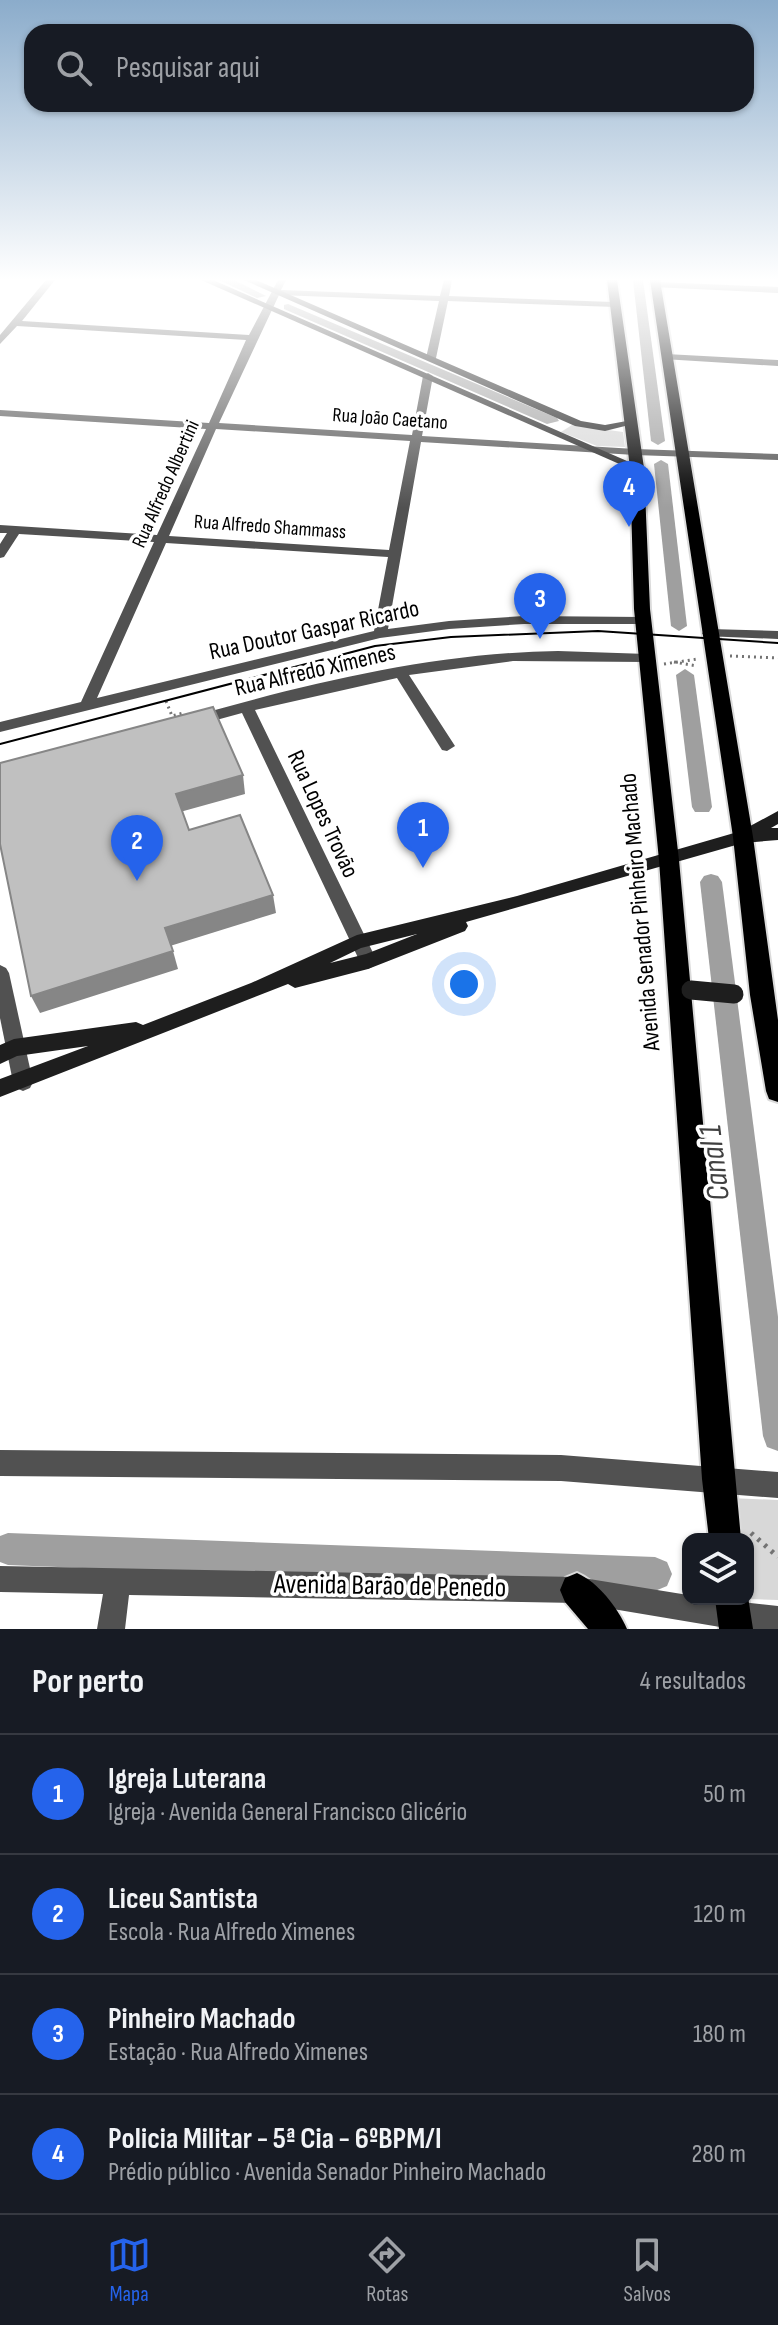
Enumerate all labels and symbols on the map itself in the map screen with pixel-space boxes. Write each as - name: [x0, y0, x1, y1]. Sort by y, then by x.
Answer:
- street label: Rua João Caetano: [331, 403, 449, 435]
- street label: Rua Alfredo Albertini: [127, 417, 205, 551]
- pin: 4: [603, 461, 655, 527]
- street label: Rua Alfredo Shammass: [193, 510, 347, 544]
- pin: 3: [514, 573, 566, 639]
- street label: Rua Doutor Gaspar Ricardo: [206, 594, 422, 666]
- street label: Rua Alfredo Ximenes: [232, 637, 398, 703]
- street label: Rua Lopes Trovão: [281, 746, 365, 882]
- street label: Avenida Senador Pinheiro Machado: [613, 772, 667, 1053]
- pin: 1: [397, 802, 449, 868]
- pin: 2: [111, 815, 163, 881]
- your location: [444, 964, 484, 1004]
- water label: Canal 1: [691, 1123, 739, 1203]
- street label: Avenida Barão de Penedo: [273, 1567, 506, 1605]

